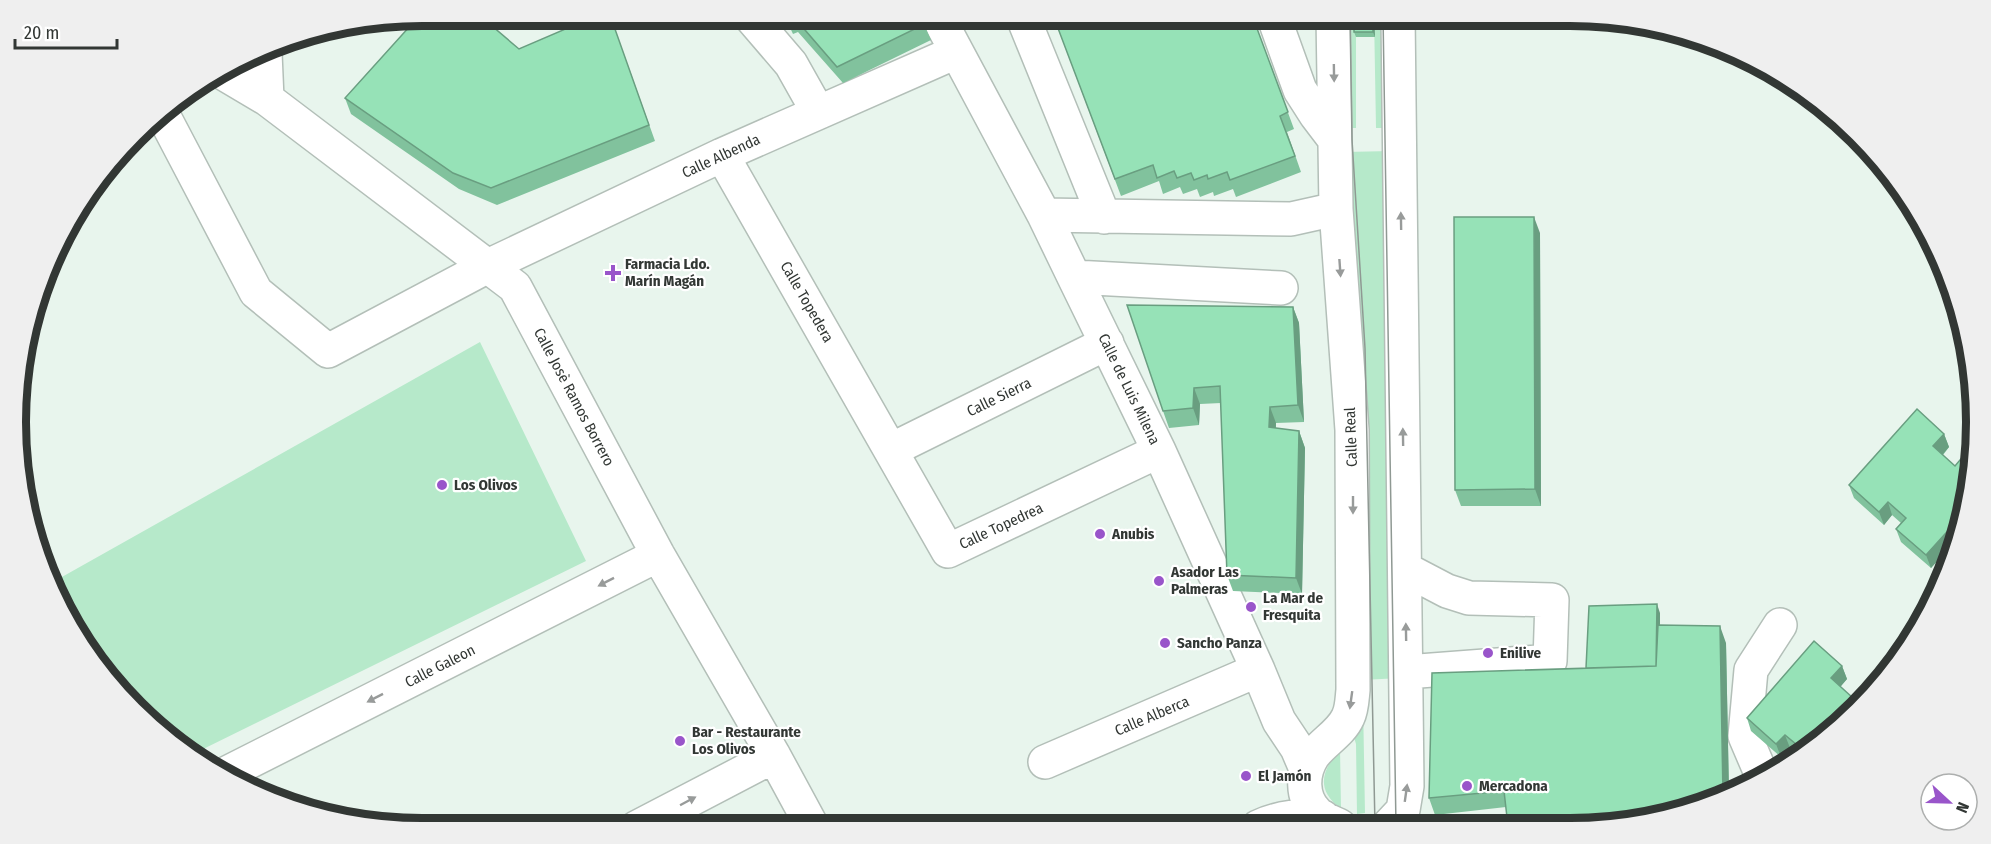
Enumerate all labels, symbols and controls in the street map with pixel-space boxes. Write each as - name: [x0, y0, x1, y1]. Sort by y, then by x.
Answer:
- scale bar: [15, 12, 117, 50]
- text: 20 m: [24, 22, 59, 44]
- one-way arrow: [1329, 64, 1339, 83]
- street label: Calle Albenda: [679, 130, 763, 182]
- one-way arrow: [1396, 211, 1405, 230]
- place label: Farmacia Ldo. Marín Magán: [625, 255, 710, 290]
- street label: Calle Topedera: [777, 258, 837, 346]
- one-way arrow: [1336, 259, 1345, 278]
- marker: Farmacia Ldo. Marín Magán: [606, 266, 620, 280]
- street label: Calle Josè Ramos Borrero: [530, 325, 618, 469]
- street label: Calle de Luis Milena: [1094, 330, 1164, 448]
- street label: Calle Sierra: [964, 374, 1034, 420]
- street label: Calle Real: [1341, 407, 1361, 467]
- one-way arrow: [1398, 427, 1408, 446]
- place label: Los Olivos: [454, 476, 518, 494]
- marker: Los Olivos: [435, 478, 449, 492]
- one-way arrow: [1348, 495, 1358, 514]
- street label: Calle Topedrea: [956, 499, 1046, 553]
- place label: Anubis: [1111, 525, 1155, 543]
- marker: Anubis: [1093, 527, 1107, 541]
- place label: Asador Las Palmeras: [1170, 563, 1239, 598]
- marker: Asador Las Palmeras: [1152, 574, 1166, 588]
- one-way arrow: [597, 577, 614, 587]
- place label: La Mar de Fresquita: [1263, 589, 1324, 624]
- marker: La Mar de Fresquita: [1244, 600, 1258, 614]
- one-way arrow: [1401, 622, 1410, 641]
- place label: Sancho Panza: [1177, 634, 1263, 652]
- marker: Sancho Panza: [1158, 636, 1172, 650]
- street label: Calle Galeon: [402, 641, 478, 691]
- place label: Enilive: [1500, 644, 1542, 662]
- marker: Enilive: [1481, 646, 1495, 660]
- one-way arrow: [1347, 690, 1356, 709]
- street label: Calle Alberca: [1112, 692, 1192, 740]
- one-way arrow: [367, 693, 384, 703]
- place label: Bar - Restaurante Los Olivos: [692, 723, 801, 758]
- marker: Bar - Restaurante Los Olivos: [673, 734, 687, 748]
- place label: El Jamón: [1258, 767, 1311, 785]
- marker: El Jamón: [1239, 769, 1253, 783]
- north arrow: [1919, 772, 1979, 832]
- place label: Mercadona: [1479, 777, 1548, 795]
- marker: Mercadona: [1460, 779, 1474, 793]
- one-way arrow: [1401, 783, 1410, 802]
- one-way arrow: [679, 796, 696, 806]
- text: N: [1952, 799, 1973, 815]

